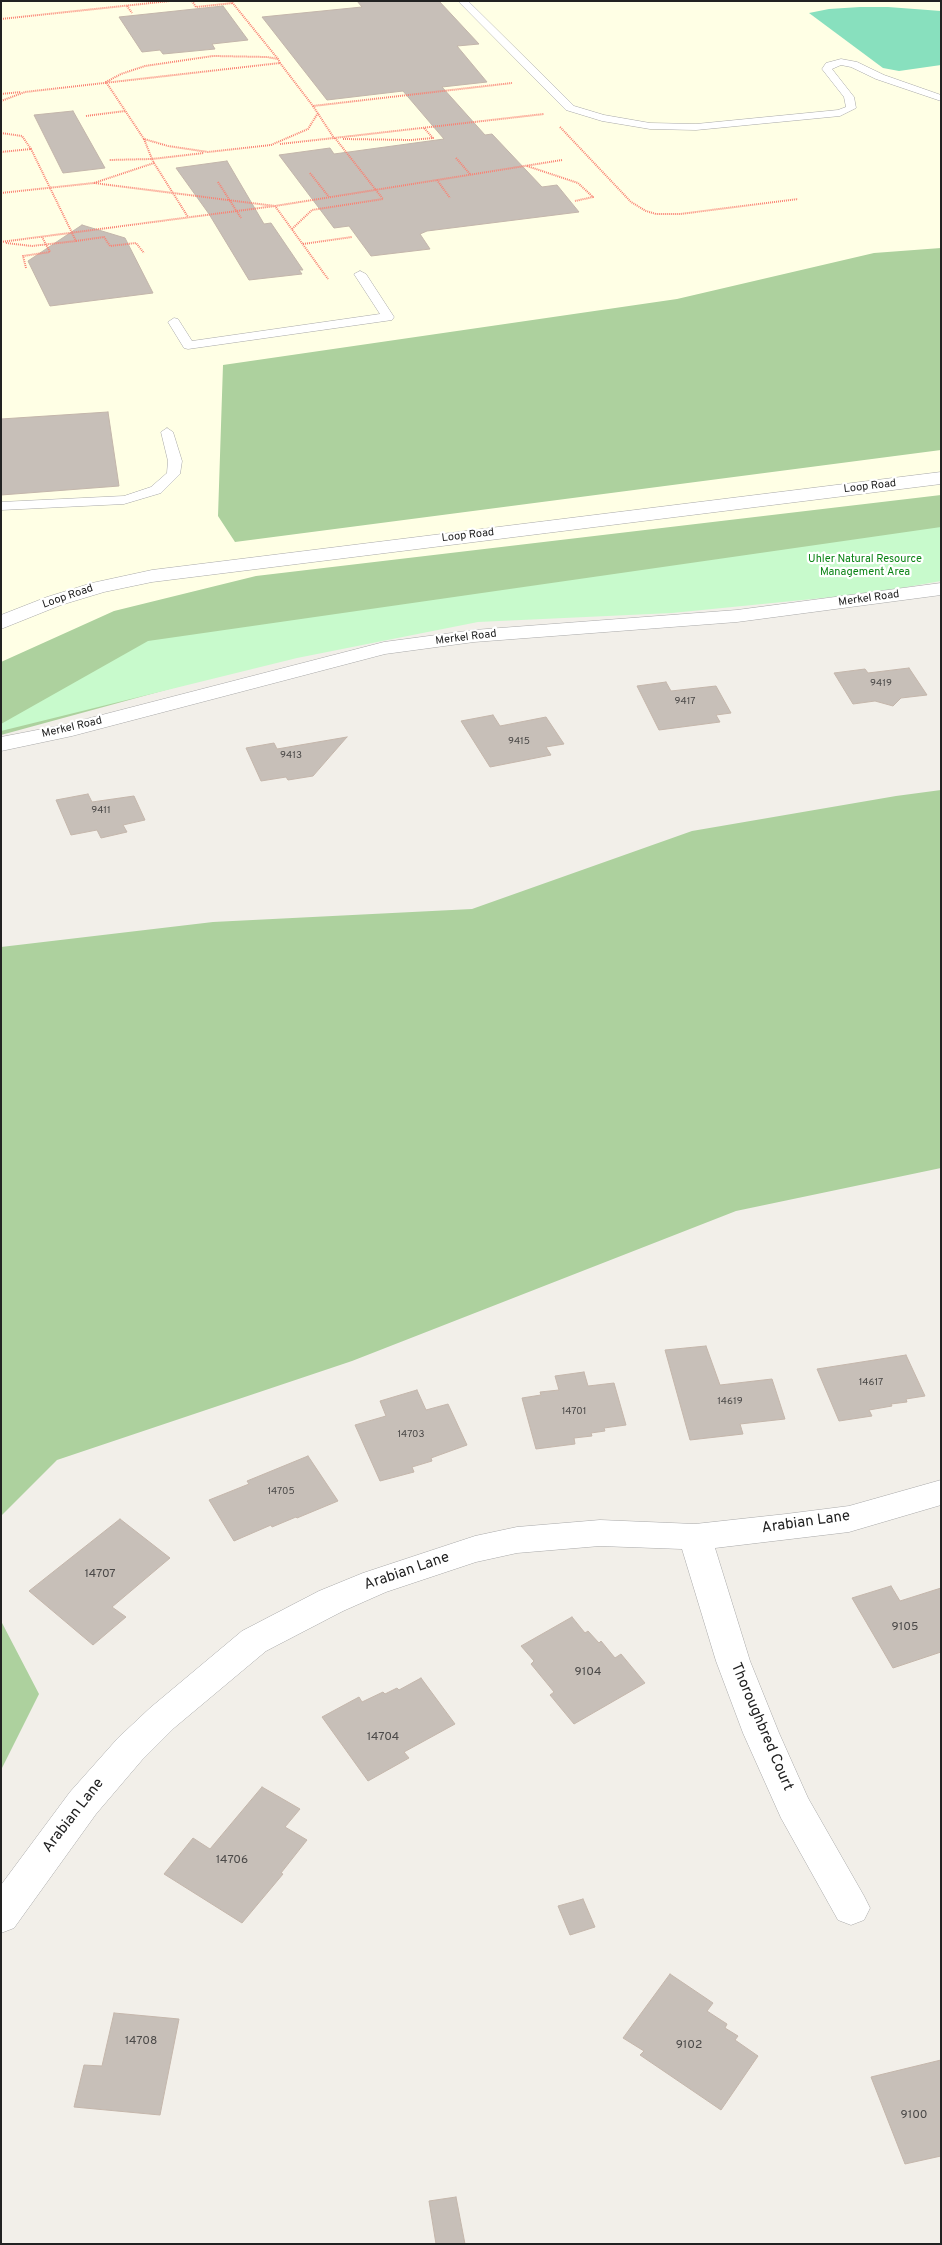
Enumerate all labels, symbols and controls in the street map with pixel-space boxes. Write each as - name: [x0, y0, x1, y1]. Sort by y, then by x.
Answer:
- street label: Loop Road: [843, 477, 897, 497]
- street label: Loop Road: [441, 526, 495, 546]
- park label: Uhler Natural Resource Management Area: [808, 553, 922, 579]
- street label: Loop Road: [41, 582, 95, 612]
- street label: Merkel Road: [838, 588, 900, 610]
- street label: Merkel Road: [435, 628, 497, 648]
- house number: 9419: [870, 678, 892, 690]
- house number: 9417: [674, 696, 696, 708]
- street label: Merkel Road: [41, 715, 103, 741]
- house number: 9415: [508, 736, 530, 748]
- house number: 9413: [280, 750, 302, 762]
- house number: 9411: [91, 805, 111, 817]
- house number: 14617: [859, 1377, 883, 1389]
- house number: 14619: [717, 1396, 743, 1408]
- house number: 14701: [562, 1406, 586, 1418]
- house number: 14703: [398, 1429, 424, 1441]
- house number: 14705: [267, 1486, 295, 1498]
- street label: Arabian Lane: [761, 1508, 851, 1538]
- street label: Arabian Lane: [362, 1549, 452, 1595]
- house number: 14707: [84, 1568, 116, 1582]
- house number: 9105: [892, 1621, 918, 1635]
- street label: Thoroughbred Court: [726, 1660, 796, 1794]
- house number: 9104: [575, 1666, 601, 1680]
- house number: 14704: [367, 1731, 399, 1745]
- street label: Arabian Lane: [39, 1775, 109, 1857]
- house number: 14706: [216, 1854, 248, 1868]
- house number: 14708: [125, 2035, 157, 2049]
- house number: 9102: [676, 2039, 702, 2053]
- house number: 9100: [901, 2109, 927, 2123]

